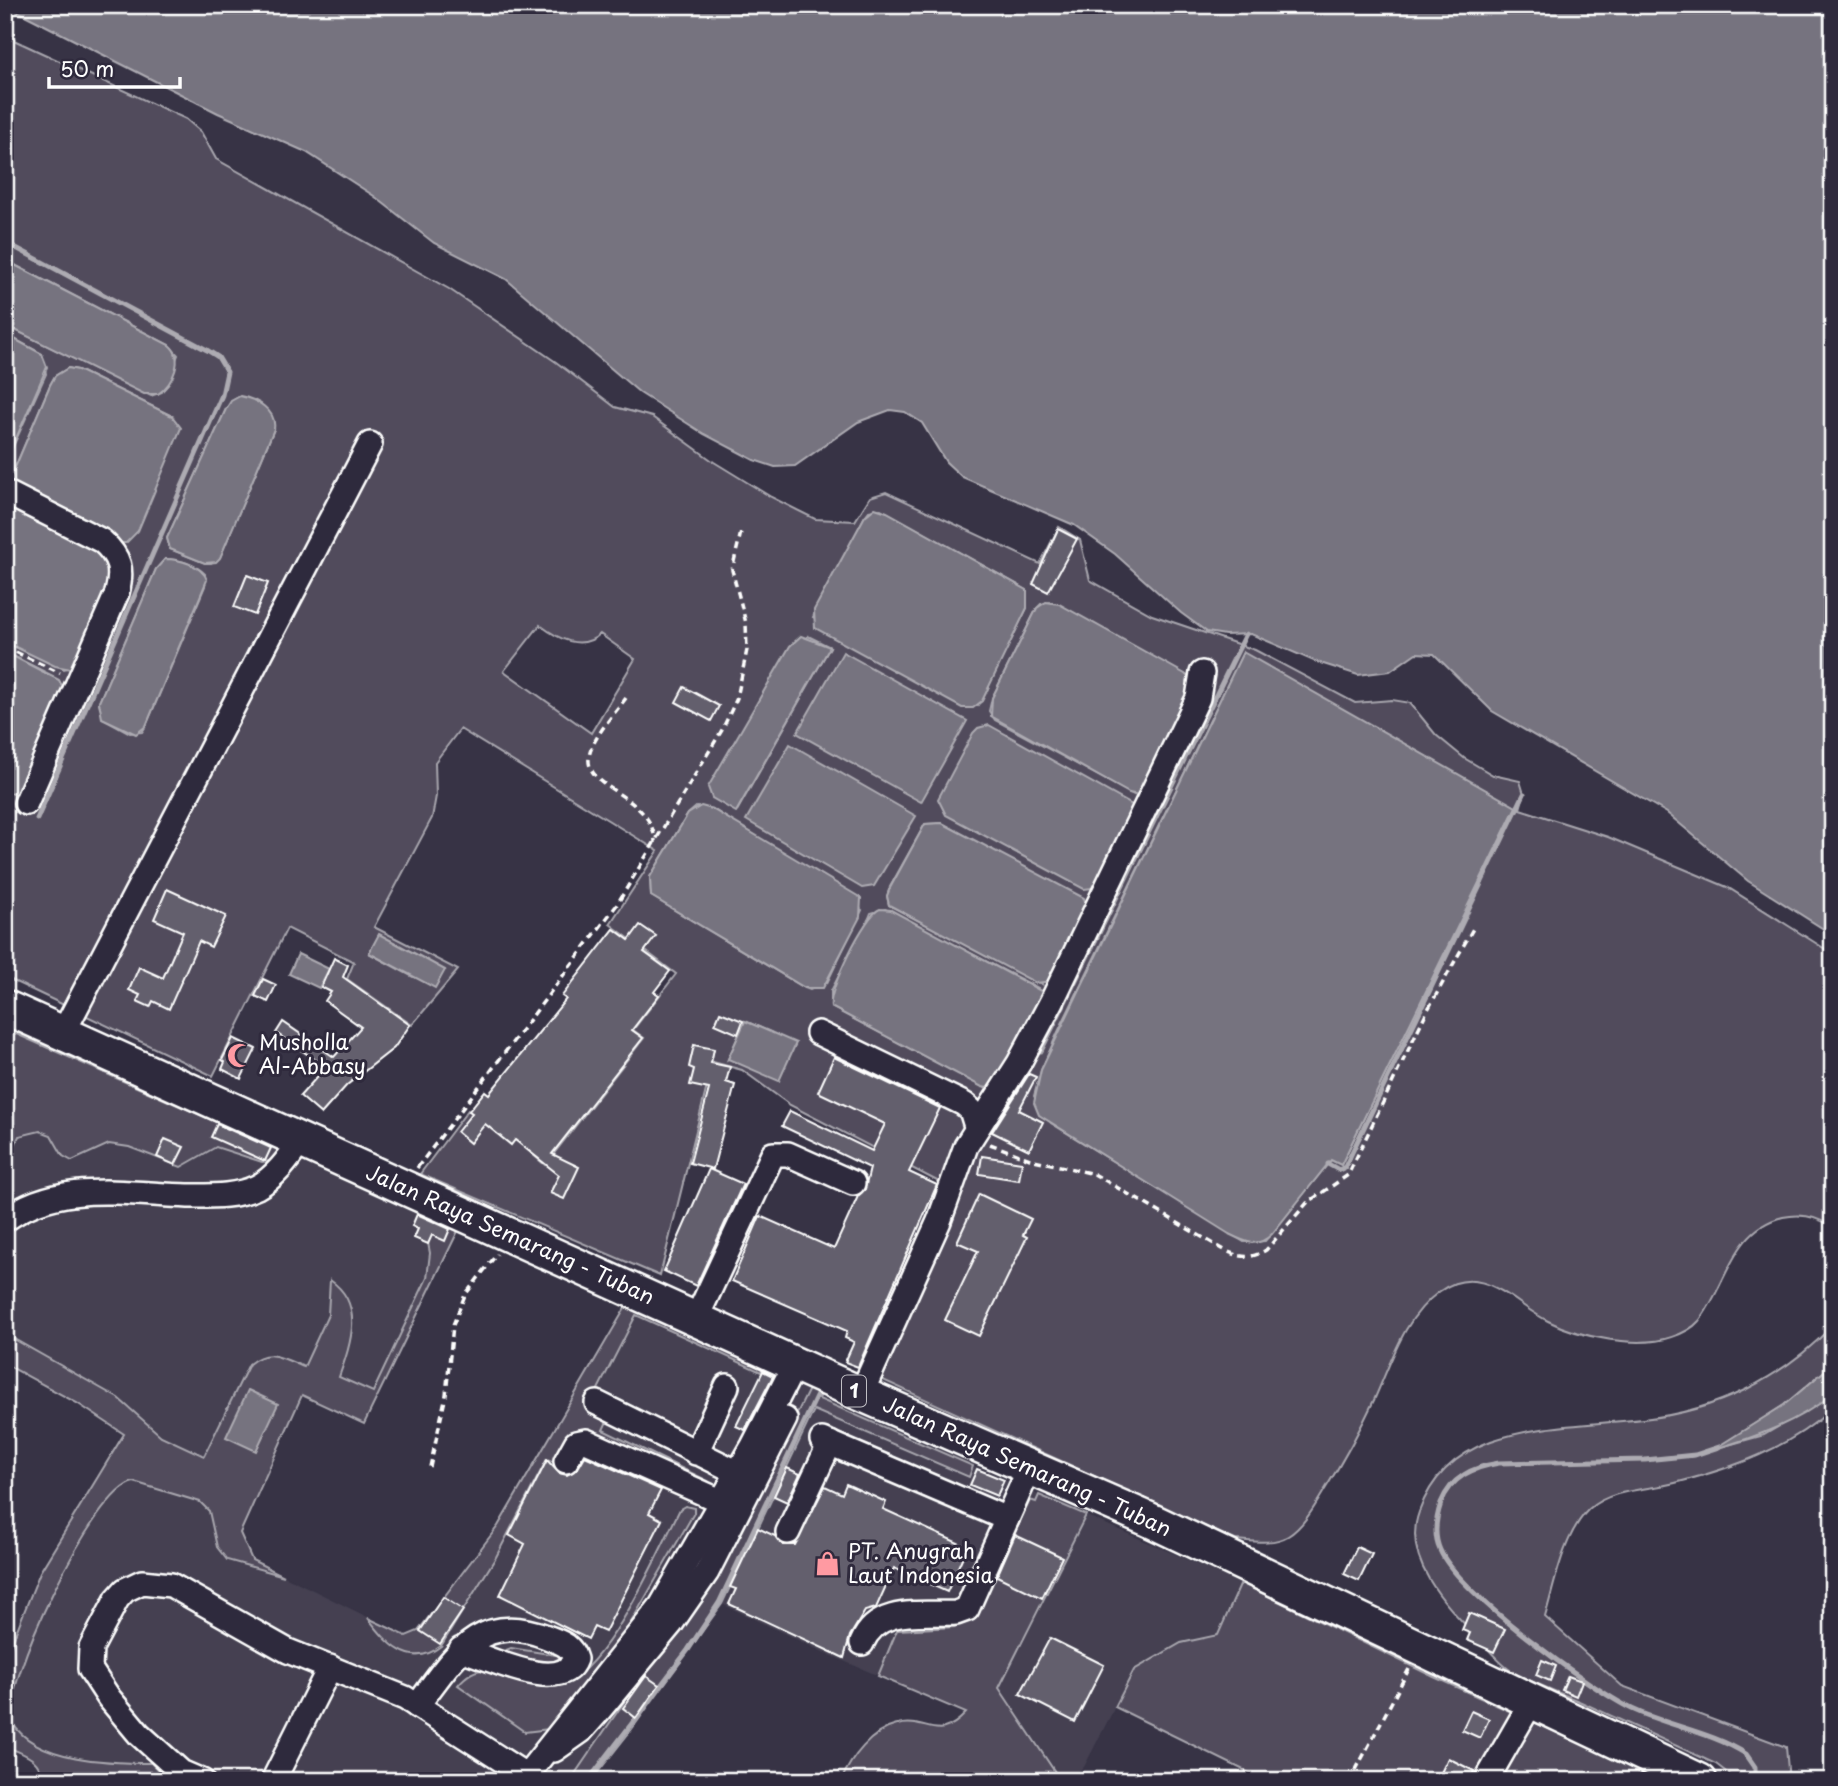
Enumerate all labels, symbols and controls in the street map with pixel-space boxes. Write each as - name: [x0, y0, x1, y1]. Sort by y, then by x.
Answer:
- scale bar: [49, 46, 180, 90]
- text: 50 m: [60, 52, 114, 84]
- place label: Musholla Al-Abbasy: [259, 1025, 366, 1081]
- mosque icon: Musholla Al-Abbasy: [225, 1041, 253, 1069]
- street label: Jalan Raya Semarang - Tuban: [361, 1155, 660, 1311]
- road number: 1: [842, 1376, 866, 1406]
- street label: Jalan Raya Semarang - Tuban: [878, 1387, 1177, 1543]
- place label: PT. Anugrah Laut Indonesia: [848, 1534, 994, 1590]
- shop icon: PT. Anugrah Laut Indonesia: [814, 1550, 842, 1578]

